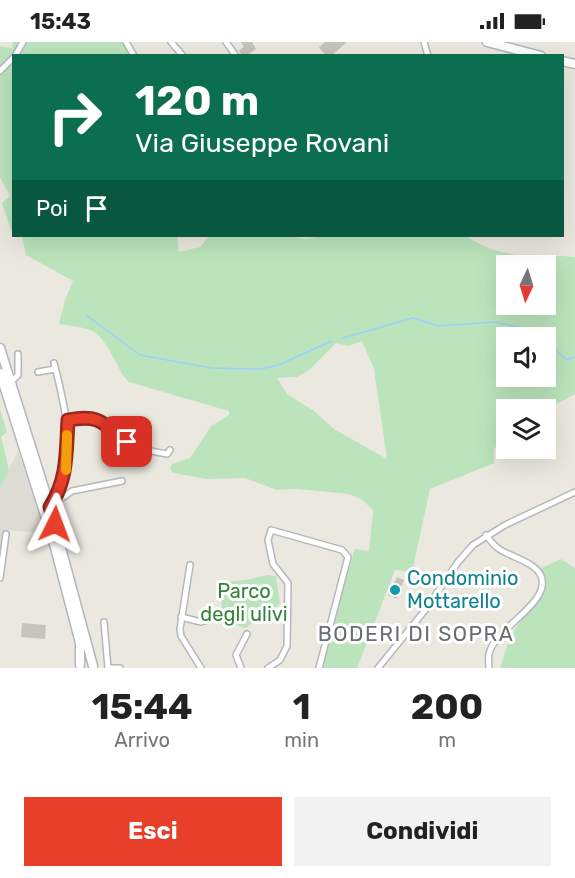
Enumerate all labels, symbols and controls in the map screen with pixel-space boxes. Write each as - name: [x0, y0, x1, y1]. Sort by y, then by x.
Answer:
- text: 15:43: [30, 8, 91, 35]
- text: 120 m: [135, 76, 259, 126]
- icon: right: [36, 78, 114, 156]
- text: Via Giuseppe Rovani: [135, 127, 389, 159]
- icon: arrive: [80, 192, 113, 225]
- text: Poi: [36, 195, 68, 222]
- north arrow: [496, 255, 556, 315]
- map controls: [496, 255, 556, 459]
- button: sound: [496, 327, 556, 387]
- button: layers: [496, 399, 556, 459]
- pin: [101, 416, 152, 467]
- icon: arrive: [110, 425, 143, 458]
- position arrow: [23, 492, 87, 556]
- place label: Condominio Mottarello: [407, 566, 518, 613]
- park label: Parco degli ulivi: [200, 579, 288, 626]
- marker: Condominio Mottarello: [388, 583, 402, 597]
- district label: BODERI DI SOPRA: [318, 621, 514, 646]
- text: 15:44: [92, 685, 193, 728]
- text: 1: [293, 685, 311, 728]
- text: 200: [411, 685, 483, 728]
- text: Arrivo: [114, 728, 170, 752]
- text: min: [284, 728, 319, 752]
- text: m: [438, 728, 456, 752]
- button: Esci: [24, 797, 282, 866]
- button: Condividi: [294, 797, 551, 866]

